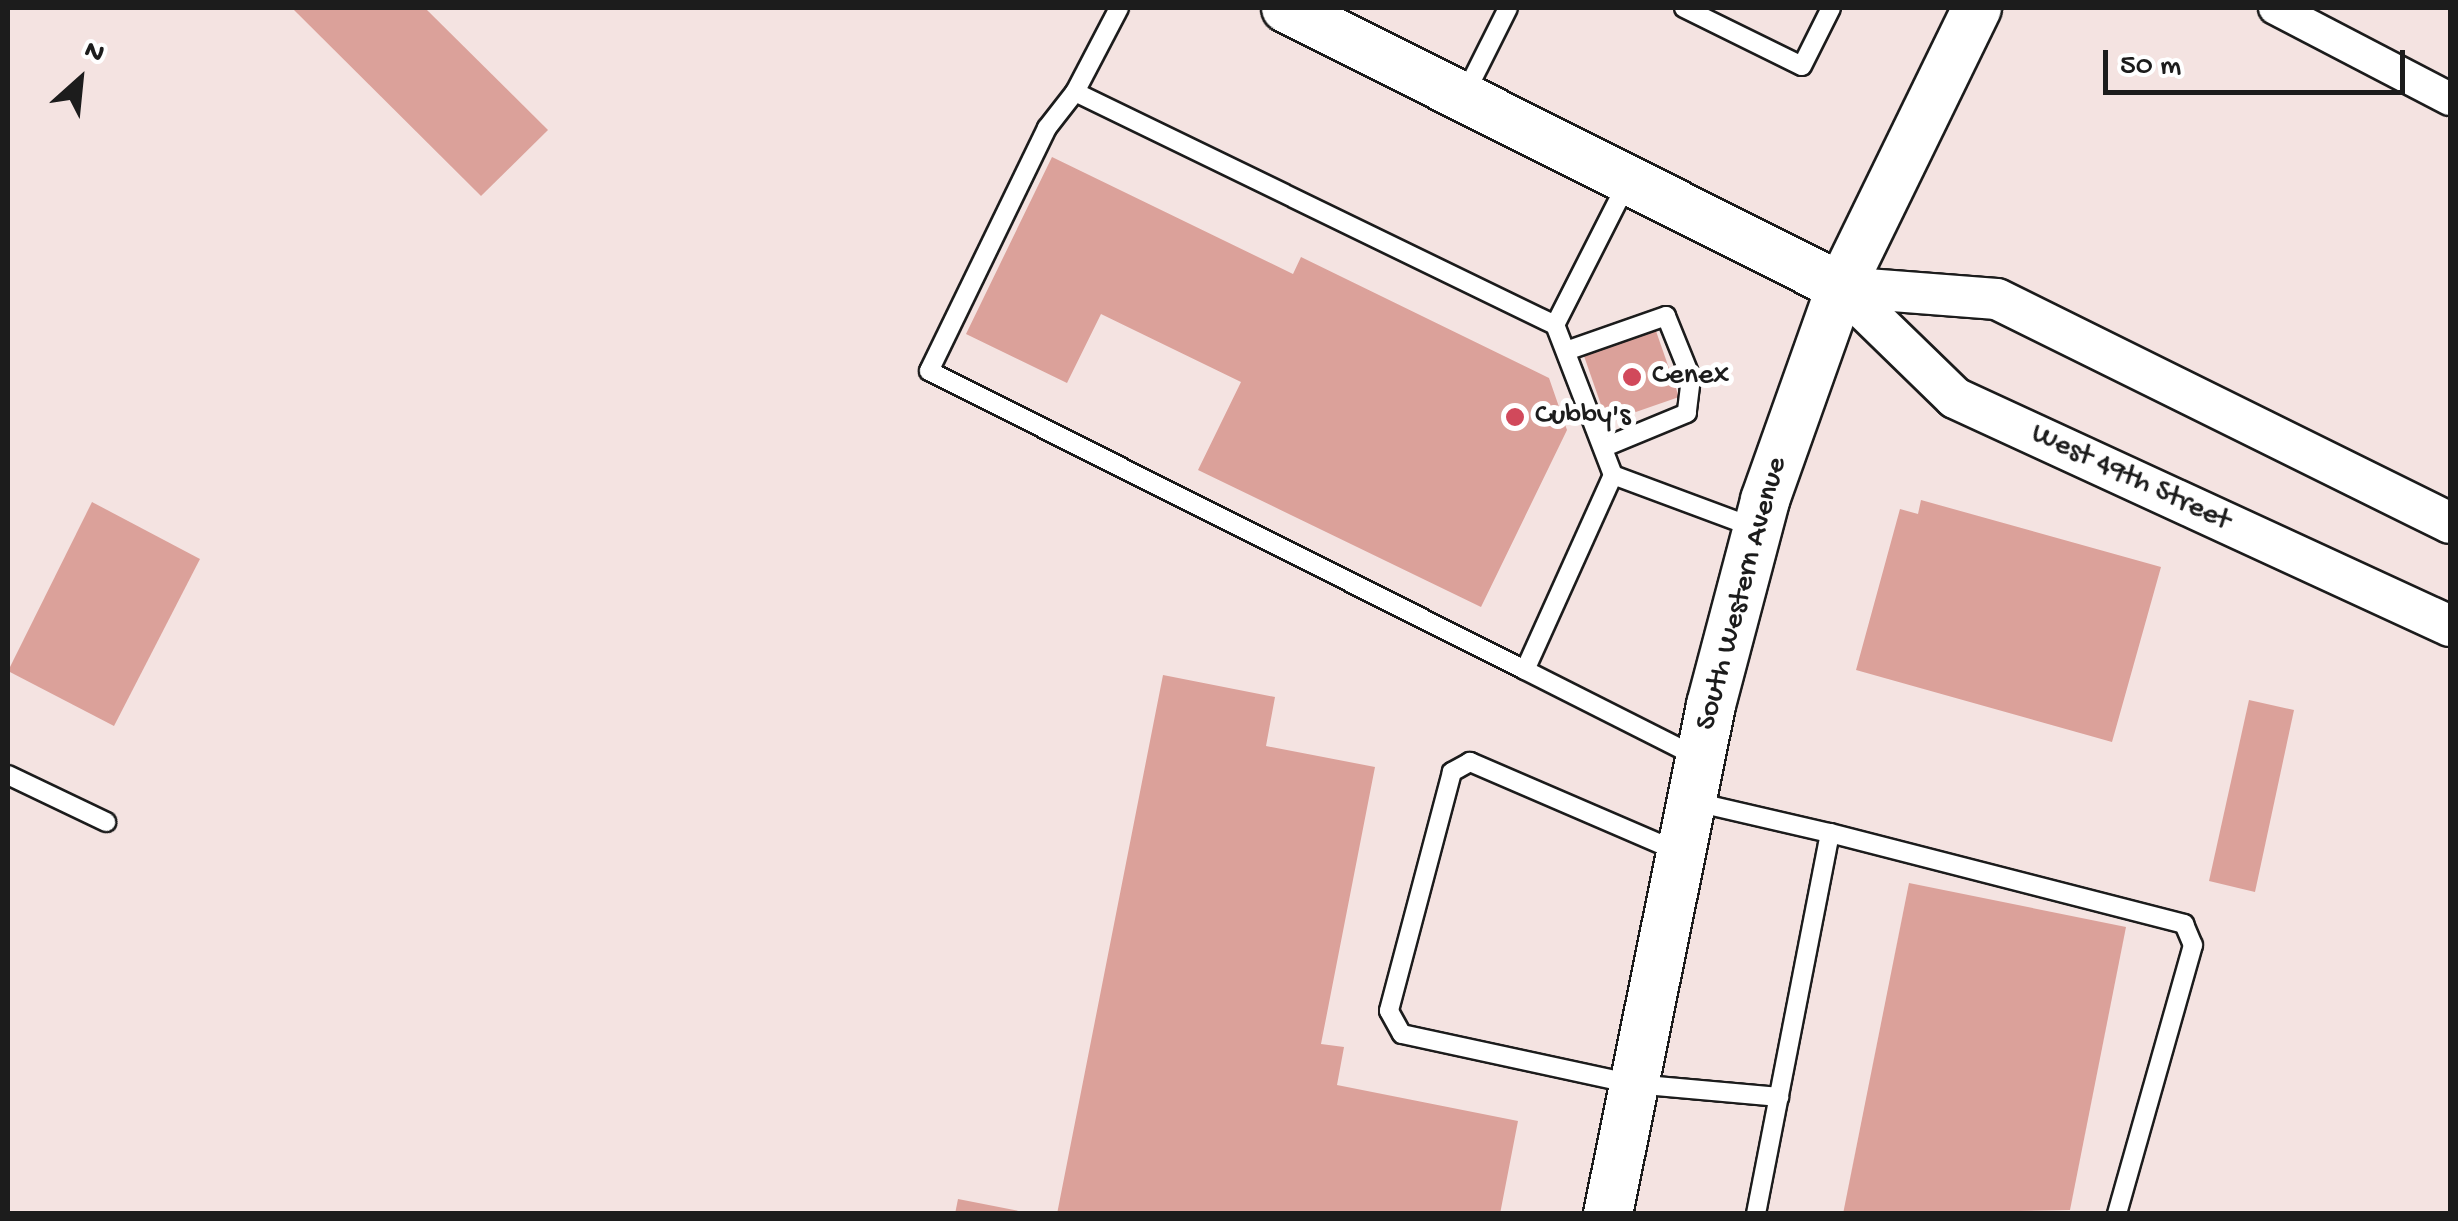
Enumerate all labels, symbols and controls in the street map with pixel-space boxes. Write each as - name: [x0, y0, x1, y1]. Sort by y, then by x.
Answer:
- north arrow: [30, 30, 130, 130]
- scale bar: [2108, 30, 2410, 92]
- text: N: [78, 34, 109, 72]
- text: 50 m: [2120, 50, 2181, 85]
- place label: Cenex: [1652, 359, 1729, 395]
- marker: Cenex: [1621, 366, 1643, 388]
- place label: Cubby's: [1535, 399, 1630, 435]
- marker: Cubby's: [1504, 406, 1526, 428]
- street label: West 49th Street: [2024, 417, 2236, 541]
- street label: South Western Avenue: [1689, 454, 1797, 734]

